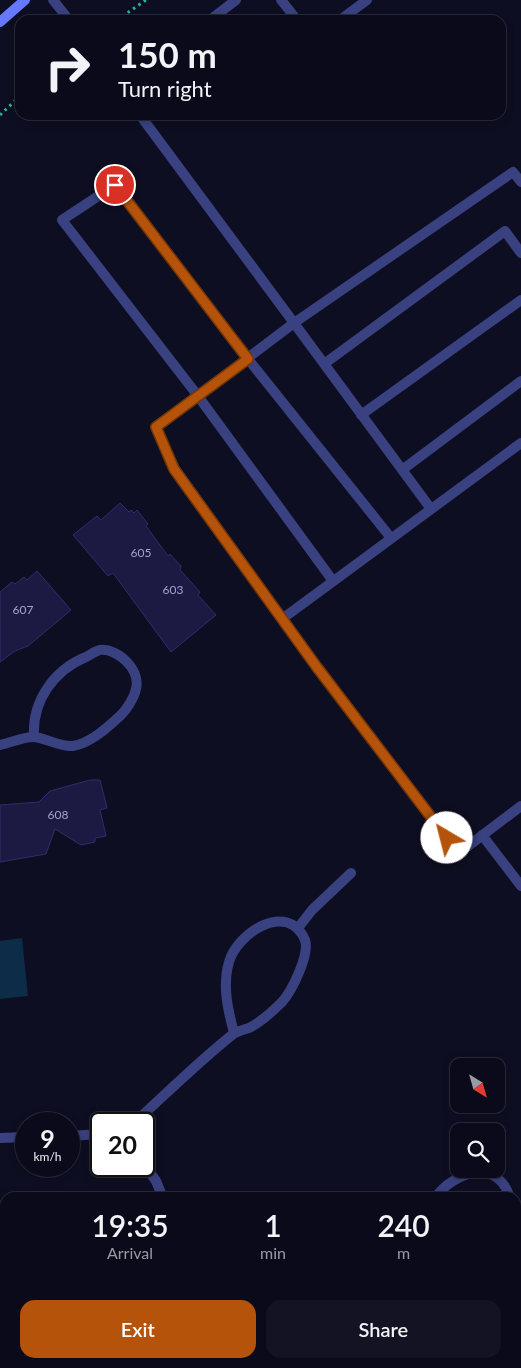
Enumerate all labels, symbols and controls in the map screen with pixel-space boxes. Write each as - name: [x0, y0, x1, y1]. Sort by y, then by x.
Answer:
- text: 150 m: [118, 33, 217, 75]
- icon: right: [35, 35, 100, 100]
- text: Turn right: [118, 75, 212, 102]
- pin: [94, 164, 136, 206]
- icon: arrive: [101, 171, 129, 199]
- house number: 605: [131, 545, 151, 560]
- house number: 603: [163, 582, 183, 597]
- house number: 607: [13, 602, 33, 617]
- house number: 608: [48, 807, 68, 822]
- position arrow: [420, 811, 472, 863]
- north arrow: [450, 1058, 505, 1112]
- map controls: [450, 1058, 505, 1178]
- speed limit sign: 20: [90, 1112, 155, 1177]
- text: 9: [40, 1123, 55, 1153]
- button: search: [450, 1123, 505, 1178]
- text: km/h: [33, 1149, 62, 1164]
- text: 19:35: [91, 1207, 169, 1243]
- text: 1: [264, 1207, 282, 1243]
- text: 240: [377, 1207, 430, 1243]
- text: Arrival: [107, 1243, 153, 1262]
- text: min: [260, 1243, 286, 1262]
- text: m: [397, 1243, 410, 1262]
- button: Exit: [20, 1300, 256, 1358]
- button: Share: [266, 1300, 501, 1358]

